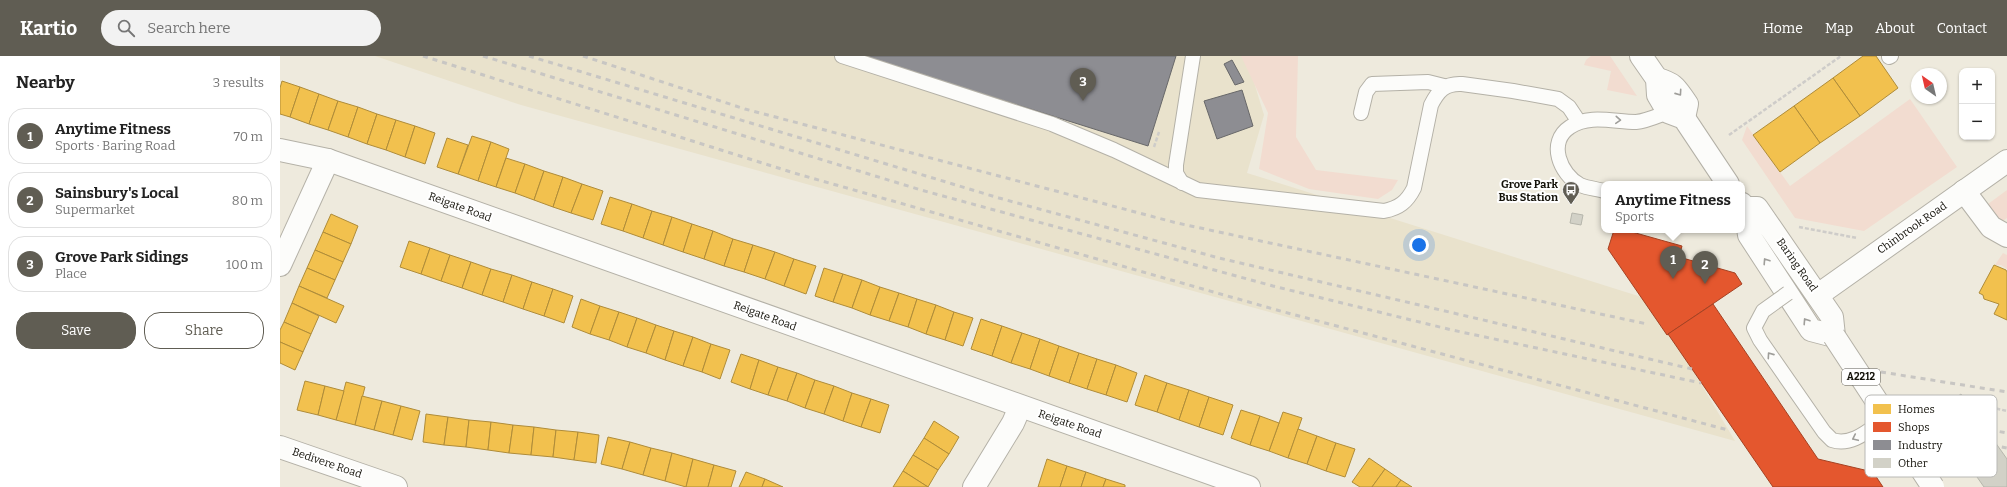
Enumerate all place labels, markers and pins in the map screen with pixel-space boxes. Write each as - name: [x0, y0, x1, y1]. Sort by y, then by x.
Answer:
- pin: 3: [1070, 68, 1096, 101]
- place label: Grove Park Bus Station: [1498, 178, 1558, 204]
- bus stop icon: Grove Park Bus Station: [1561, 180, 1581, 205]
- pin: 1: [1660, 246, 1686, 279]
- pin: 2: [1692, 251, 1718, 284]

